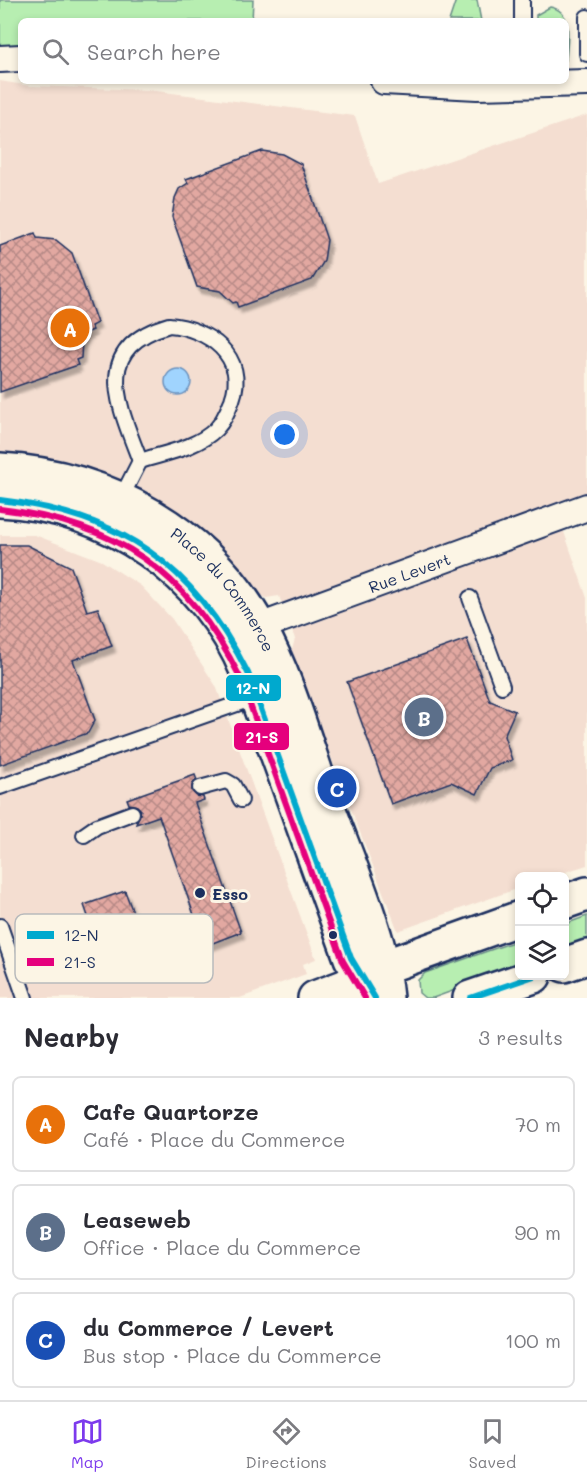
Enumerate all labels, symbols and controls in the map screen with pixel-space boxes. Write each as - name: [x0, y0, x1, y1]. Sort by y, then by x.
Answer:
- search box: [18, 18, 569, 84]
- icon: search: [39, 35, 72, 68]
- text: Search here: [87, 37, 221, 66]
- pin: A: [50, 306, 90, 350]
- your location: [270, 420, 299, 449]
- street label: Place du Commerce: [167, 522, 280, 655]
- street label: Rue Levert: [365, 547, 453, 597]
- line badge: 12-N: [225, 674, 282, 702]
- text: 12-N: [236, 677, 270, 698]
- pin: B: [404, 694, 444, 740]
- line badge: 21-S: [233, 722, 290, 751]
- text: 21-S: [246, 726, 278, 747]
- pin: C: [318, 766, 356, 810]
- map controls: [515, 872, 569, 980]
- button: locate: [515, 872, 569, 926]
- place label: Esso: [212, 883, 248, 904]
- marker: Esso: [193, 886, 207, 900]
- legend: [15, 914, 213, 983]
- text: 12-N: [64, 924, 99, 945]
- button: layers: [515, 926, 569, 980]
- unlabelled marker: [327, 929, 339, 941]
- text: 21-S: [64, 951, 96, 972]
- text: Nearby: [24, 1020, 119, 1054]
- text: 3 results: [478, 1024, 563, 1050]
- text: Cafe Quartorze: [83, 1097, 259, 1126]
- text: A: [39, 1111, 52, 1137]
- text: 70 m: [515, 1111, 561, 1137]
- text: Café · Place du Commerce: [83, 1126, 345, 1152]
- text: Leaseweb: [83, 1205, 191, 1234]
- text: B: [39, 1219, 52, 1245]
- text: 90 m: [515, 1219, 561, 1245]
- text: Office · Place du Commerce: [83, 1234, 361, 1260]
- text: du Commerce / Levert: [83, 1313, 334, 1342]
- text: C: [38, 1327, 53, 1353]
- text: 100 m: [505, 1327, 561, 1353]
- text: Bus stop · Place du Commerce: [83, 1342, 382, 1368]
- tab: Map: [71, 1415, 104, 1472]
- tab: Directions: [246, 1415, 327, 1472]
- tab: Saved: [469, 1415, 516, 1472]

